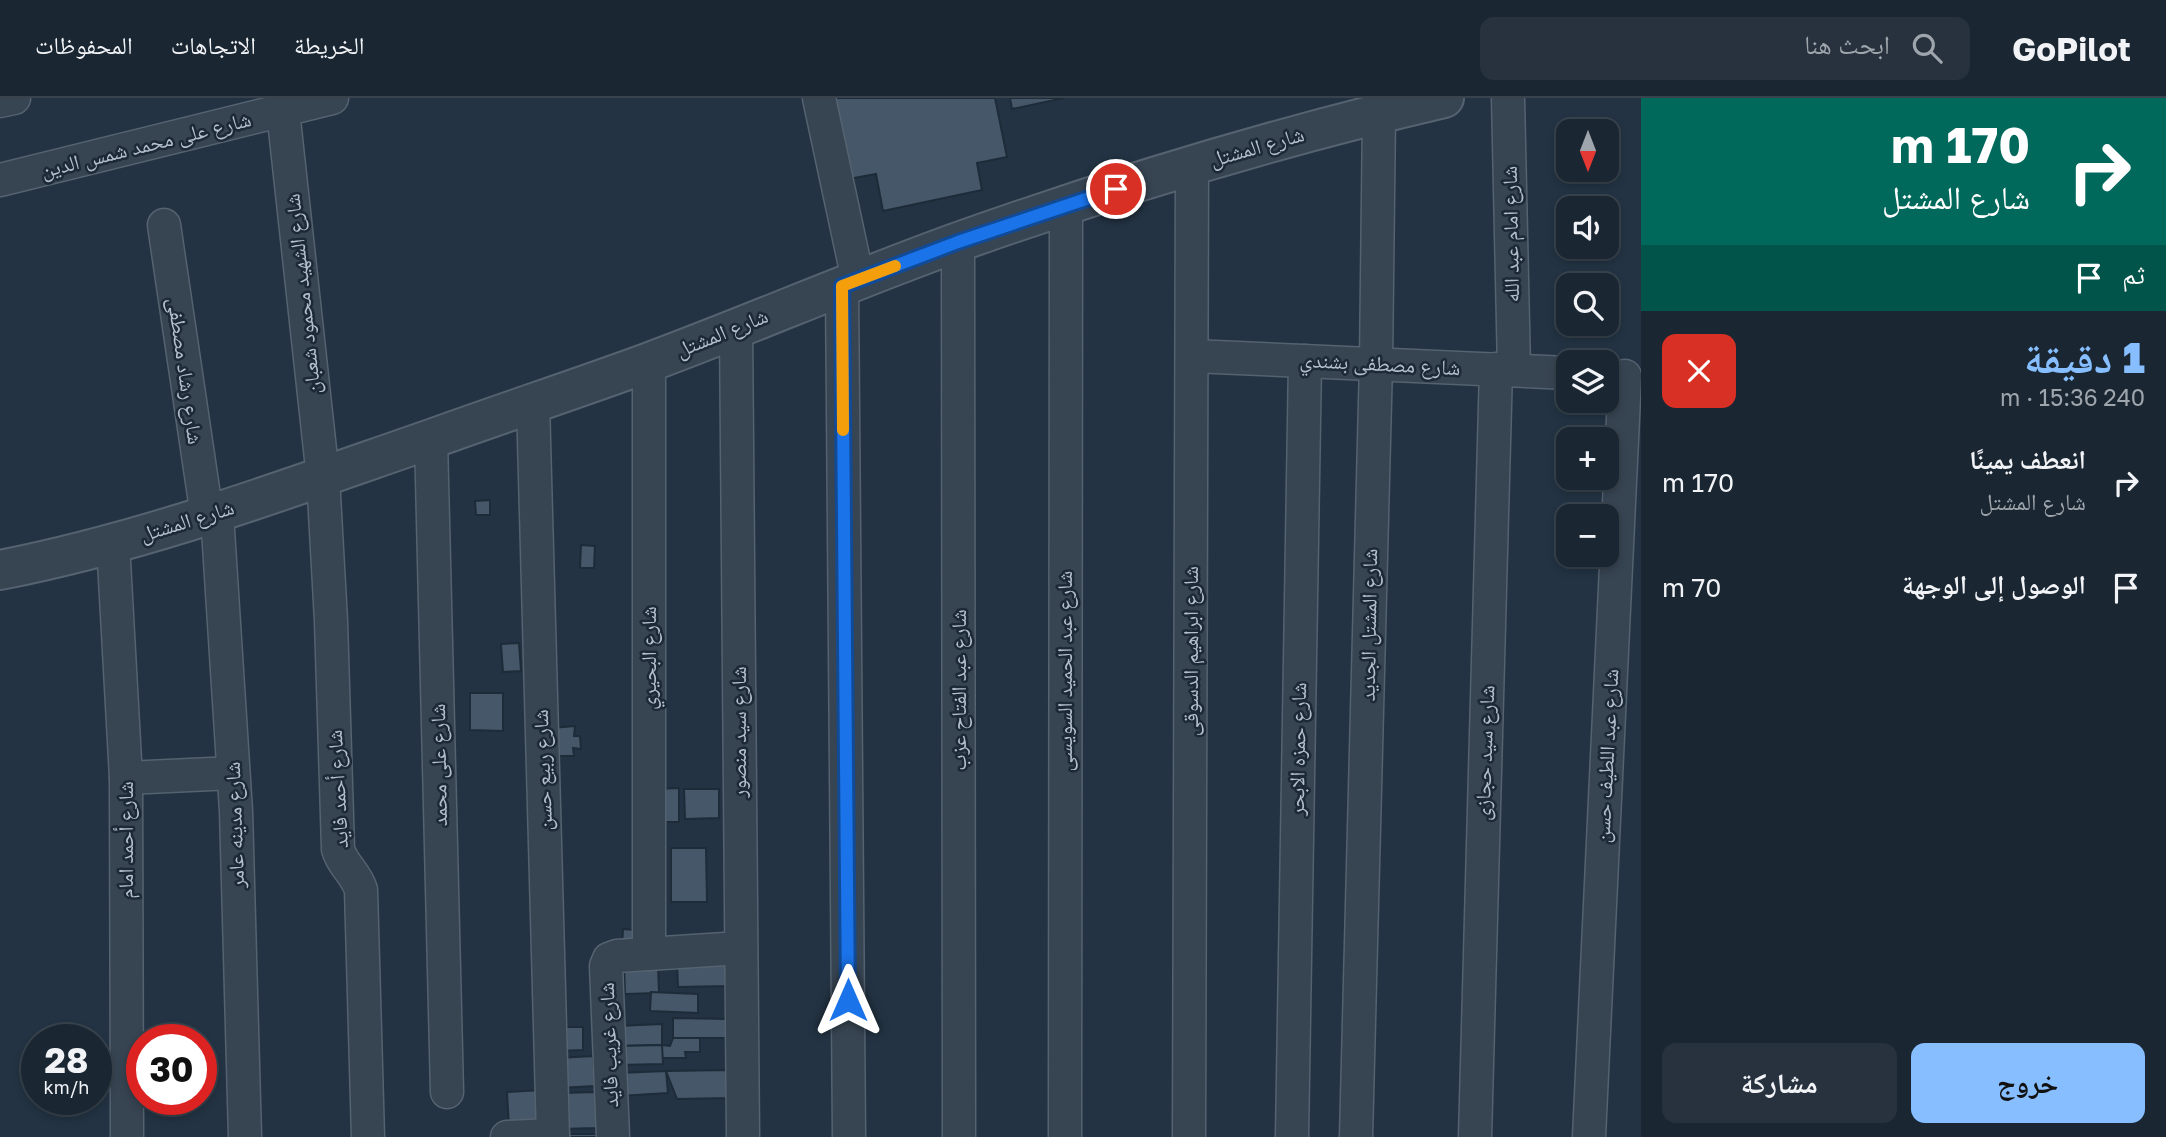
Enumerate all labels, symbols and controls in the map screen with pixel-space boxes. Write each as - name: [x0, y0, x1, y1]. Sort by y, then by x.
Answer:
- search box: [1480, 17, 1970, 80]
- text: ابحث هنا: [1804, 29, 1890, 60]
- icon: search: [1908, 29, 1946, 67]
- text: GoPilot: [2012, 29, 2131, 68]
- text: المحفوظات: [35, 30, 133, 59]
- text: الاتجاهات: [171, 30, 256, 59]
- text: الخريطة: [294, 30, 365, 59]
- street label: شارع على محمد شمس الدين: [38, 105, 254, 184]
- text: 170 m: [1891, 115, 2030, 174]
- north arrow: [1556, 119, 1619, 182]
- map controls: [1556, 119, 1619, 567]
- street label: شارع المشتل: [1206, 120, 1307, 173]
- icon: right: [2054, 126, 2145, 217]
- pin: [1086, 159, 1146, 219]
- street label: شارع امام عبد الله: [1496, 165, 1526, 303]
- icon: arrive: [1097, 170, 1135, 208]
- text: شارع المشتل: [1882, 178, 2030, 216]
- street label: شارع الشهيد محمود شعبان: [279, 192, 326, 396]
- button: sound: [1556, 196, 1619, 259]
- icon: arrive: [2070, 259, 2108, 297]
- text: ثم: [2122, 259, 2145, 290]
- button: search: [1556, 273, 1619, 336]
- street label: شارع رشاد مصطفى: [162, 296, 209, 446]
- street label: شارع المشتل: [672, 302, 772, 363]
- text: 1 دقيقة: [2024, 332, 2145, 382]
- button: close: [1662, 334, 1736, 408]
- street label: شارع مصطفى بشندي: [1299, 346, 1461, 385]
- button: layers: [1556, 350, 1619, 413]
- text: 240 m · 15:36: [2000, 383, 2145, 411]
- button: +: [1556, 427, 1619, 490]
- text: انعطف يمينًا: [1969, 444, 2086, 475]
- icon: right: [2107, 464, 2145, 502]
- text: 170 m: [1662, 467, 1734, 498]
- text: شارع المشتل: [1980, 487, 2086, 515]
- street label: شارع المشتل: [136, 493, 237, 548]
- button: −: [1556, 504, 1619, 567]
- street label: شارع المشتل الجديد: [1354, 548, 1383, 702]
- street label: شارع ابراهيم الدسوقى: [1177, 566, 1205, 736]
- text: الوصول إلى الوجهة: [1902, 569, 2086, 600]
- icon: arrive: [2107, 569, 2145, 607]
- street label: شارع عبد الحميد السويسى: [1051, 571, 1078, 771]
- text: 70 m: [1662, 572, 1721, 603]
- street label: شارع البحيري: [635, 606, 665, 710]
- street label: شارع عبد الفتاح عزب: [945, 609, 972, 771]
- street label: شارع سيد منصور: [725, 666, 752, 799]
- street label: شارع عبد اللطيف حسن: [1588, 668, 1625, 844]
- street label: شارع حمزه الابحر: [1283, 682, 1312, 817]
- street label: شارع سيد حجازى: [1469, 685, 1500, 821]
- street label: شارع على محمد: [424, 703, 453, 827]
- street label: شارع ربيع حسن: [527, 709, 558, 831]
- street label: شارع أحمد فايد: [321, 729, 354, 849]
- street label: شارع مدينه عامر: [219, 761, 250, 890]
- street label: شارع أحمد امام: [112, 781, 140, 899]
- position arrow: [811, 963, 885, 1037]
- street label: شارع غريب فايد: [593, 982, 624, 1108]
- speed limit sign: 30: [126, 1024, 217, 1115]
- text: 28: [45, 1039, 88, 1081]
- button: مشاركة: [1662, 1043, 1897, 1123]
- button: خروج: [1911, 1043, 2145, 1123]
- text: km/h: [44, 1076, 89, 1098]

